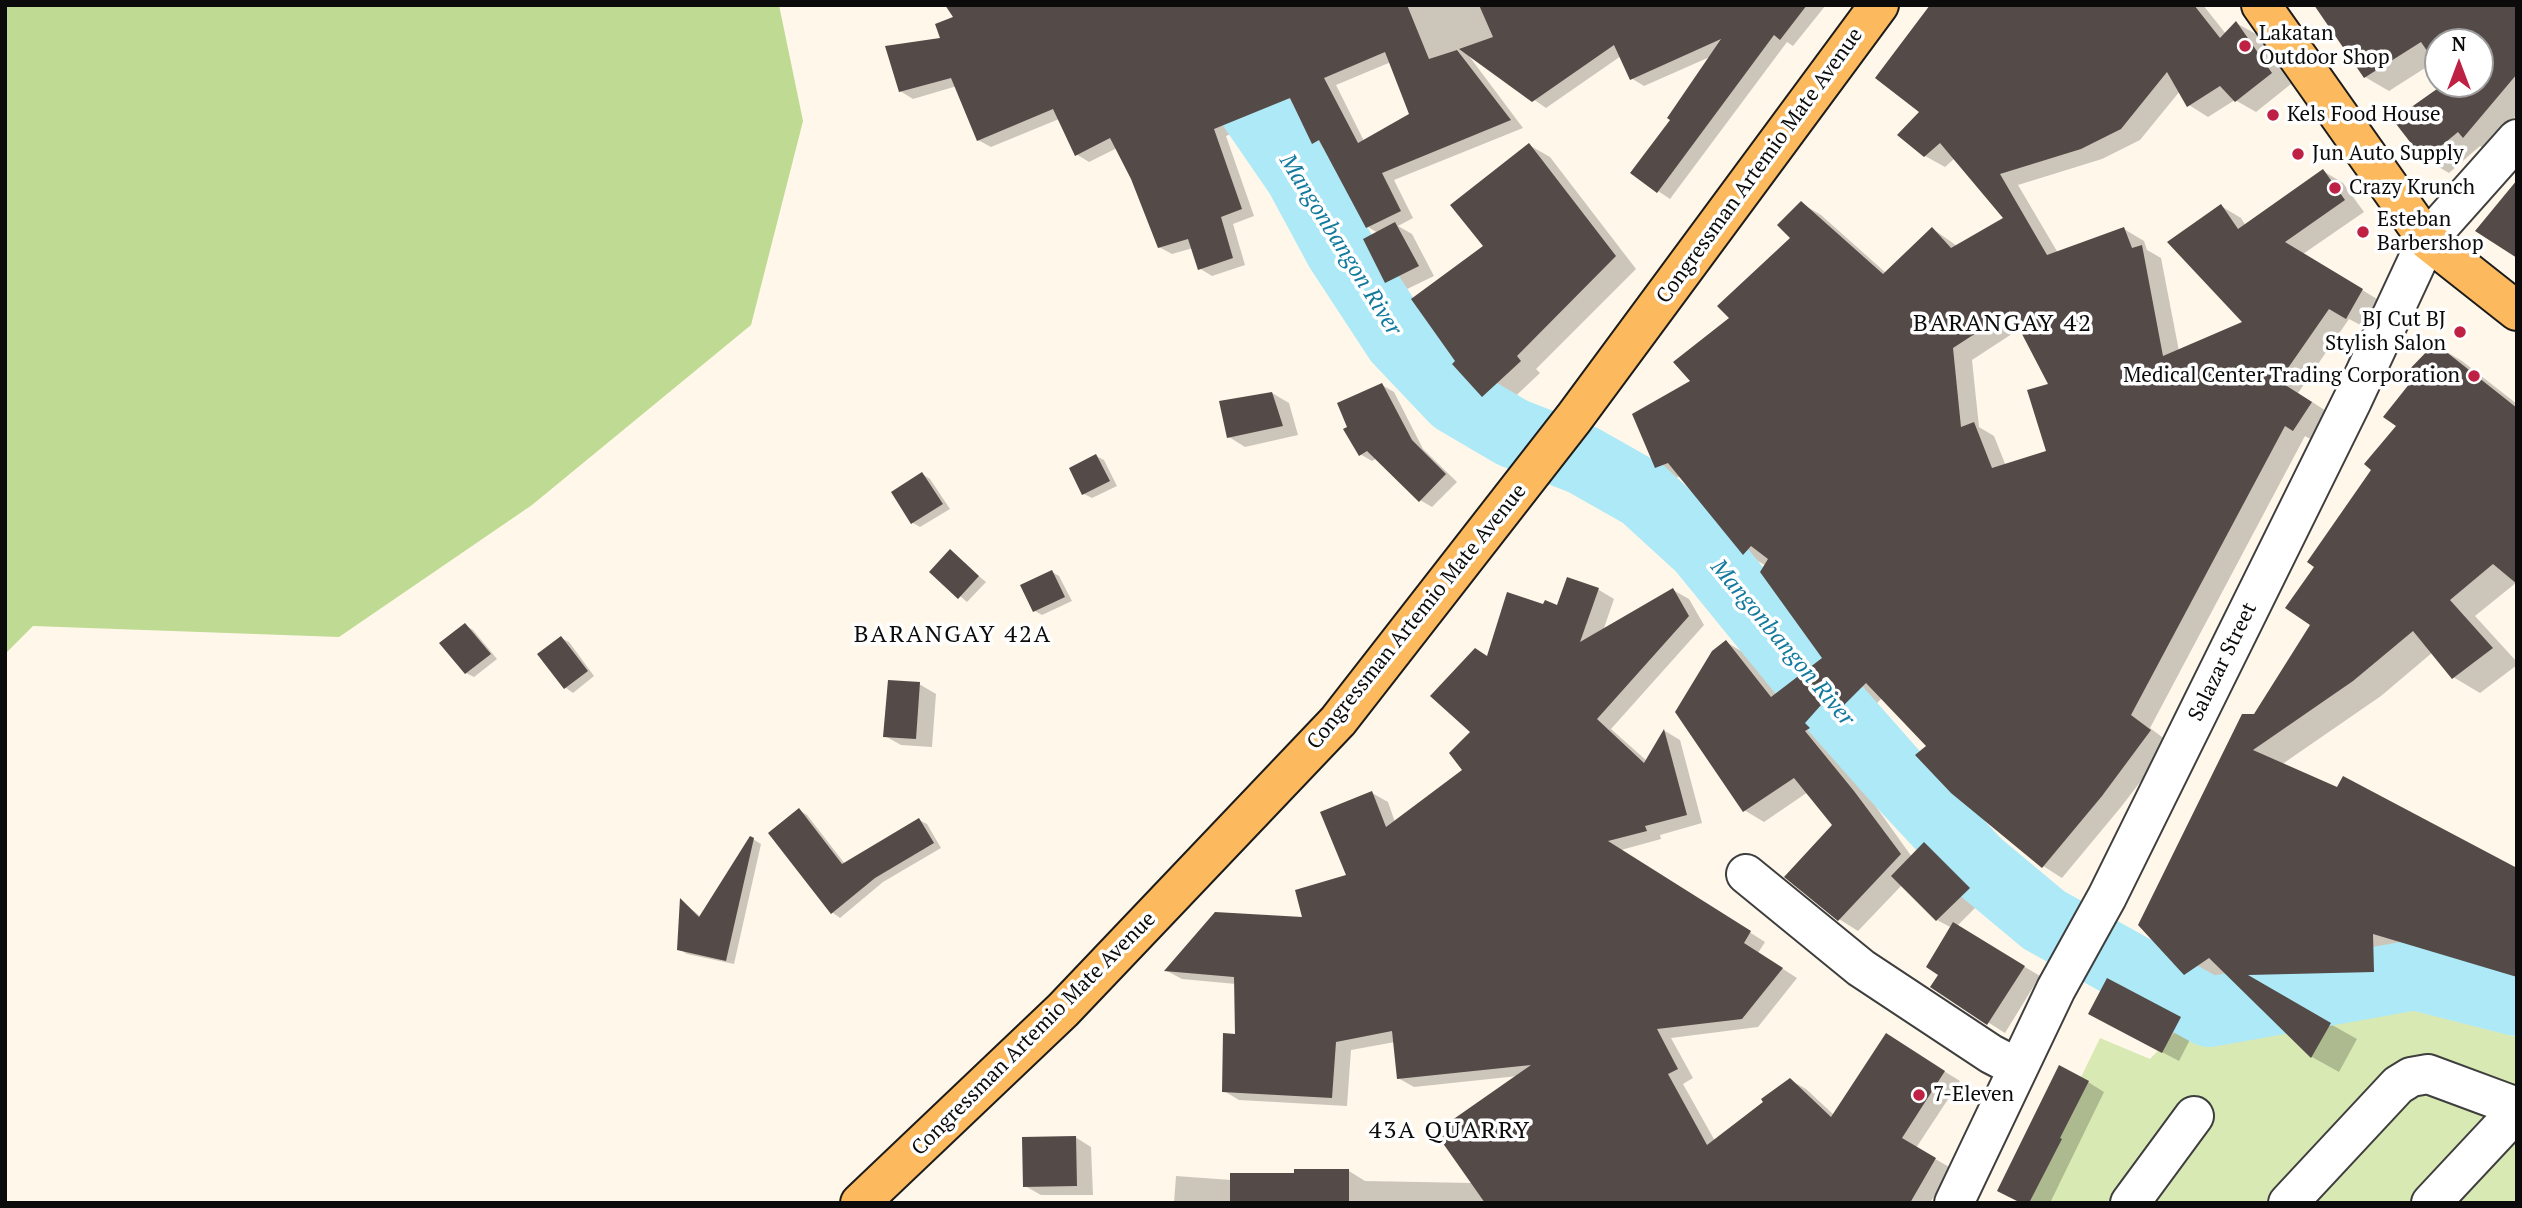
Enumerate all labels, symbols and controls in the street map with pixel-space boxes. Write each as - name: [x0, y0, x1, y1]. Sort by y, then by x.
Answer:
- place label: Lakatan Outdoor Shop: [2259, 21, 2390, 71]
- street label: Congressman Artemio Mate Avenue: [1652, 23, 1868, 309]
- north arrow: [2424, 28, 2494, 98]
- text: N: [2452, 31, 2466, 56]
- marker: Lakatan Outdoor Shop: [2237, 38, 2253, 54]
- place label: Kels Food House: [2287, 102, 2441, 128]
- marker: Kels Food House: [2265, 107, 2281, 123]
- place label: Jun Auto Supply: [2312, 141, 2464, 167]
- marker: Jun Auto Supply: [2290, 146, 2306, 162]
- water label: Mangonbangon River: [1273, 149, 1407, 341]
- place label: Crazy Krunch: [2349, 175, 2475, 201]
- marker: Crazy Krunch: [2327, 180, 2343, 196]
- place label: Esteban Barbershop: [2377, 207, 2484, 257]
- marker: Esteban Barbershop: [2355, 224, 2371, 240]
- place label: BJ Cut BJ Stylish Salon: [2325, 307, 2446, 357]
- district label: BARANGAY 42: [1914, 310, 2092, 338]
- marker: BJ Cut BJ Stylish Salon: [2452, 324, 2468, 340]
- place label: Medical Center Trading Corporation: [2123, 363, 2460, 389]
- marker: Medical Center Trading Corporation: [2466, 368, 2482, 384]
- street label: Congressman Artemio Mate Avenue: [1302, 479, 1532, 755]
- water label: Mangonbangon River: [1704, 554, 1860, 732]
- street label: Salazar Street: [2183, 599, 2263, 725]
- district label: BARANGAY 42A: [855, 621, 1051, 649]
- street label: Congressman Artemio Mate Avenue: [907, 907, 1161, 1161]
- place label: 7-Eleven: [1933, 1082, 2014, 1108]
- marker: 7-Eleven: [1911, 1087, 1927, 1103]
- district label: 43A QUARRY: [1370, 1117, 1530, 1145]

